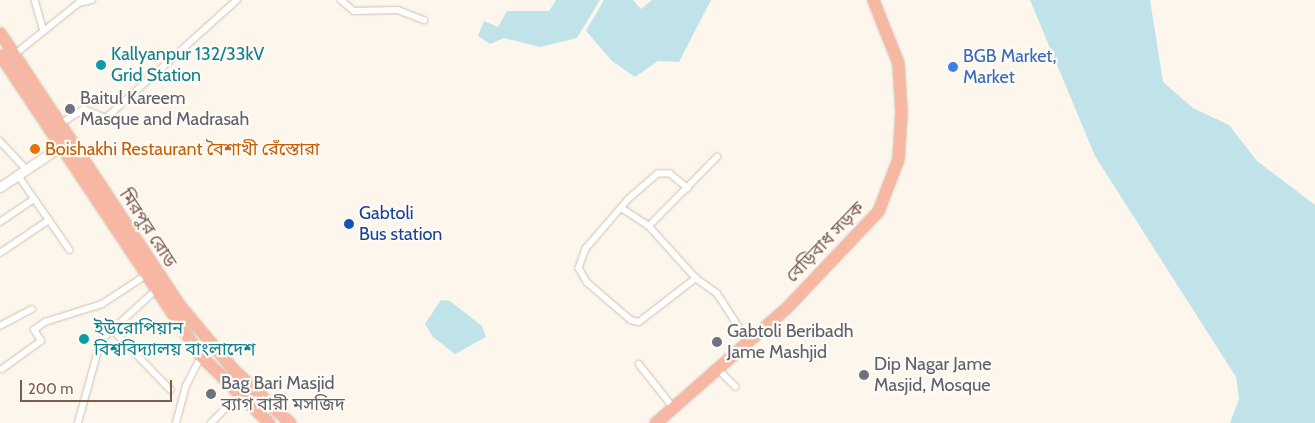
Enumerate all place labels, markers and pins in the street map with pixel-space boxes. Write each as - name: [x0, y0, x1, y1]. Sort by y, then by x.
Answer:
- place label: Kallyanpur 132/33kV Grid Station: [111, 44, 264, 86]
- place label: BGB Market, Market: [963, 46, 1056, 88]
- marker: Kallyanpur 132/33kV Grid Station: [95, 59, 107, 71]
- marker: BGB Market, Market: [947, 61, 959, 73]
- place label: Baitul Kareem Masque and Madrasah: [80, 88, 249, 130]
- marker: Baitul Kareem Masque and Madrasah: [64, 103, 76, 115]
- place label: Boishakhi Restaurant বৈশাখী রেঁস্তোরা: [45, 138, 320, 160]
- marker: Boishakhi Restaurant বৈশাখী রেঁস্তোরা: [29, 143, 41, 155]
- place label: Gabtoli Bus station: [359, 203, 442, 245]
- marker: Gabtoli Bus station: [343, 218, 355, 230]
- place label: ইউরোপিয়ান বিশ্ববিদ্যালয় বাংলাদেশ: [94, 318, 255, 360]
- place label: Gabtoli Beribadh Jame Mashjid: [727, 321, 853, 364]
- marker: ইউরোপিয়ান বিশ্ববিদ্যালয় বাংলাদেশ: [78, 333, 90, 345]
- marker: Gabtoli Beribadh Jame Mashjid: [711, 336, 723, 348]
- place label: Dip Nagar Jame Masjid, Mosque: [874, 354, 991, 396]
- marker: Dip Nagar Jame Masjid, Mosque: [858, 369, 870, 381]
- place label: Bag Bari Masjid ব্যাগ বারী মসজিদ: [221, 373, 345, 416]
- marker: Bag Bari Masjid ব্যাগ বারী মসজিদ: [205, 388, 217, 400]

